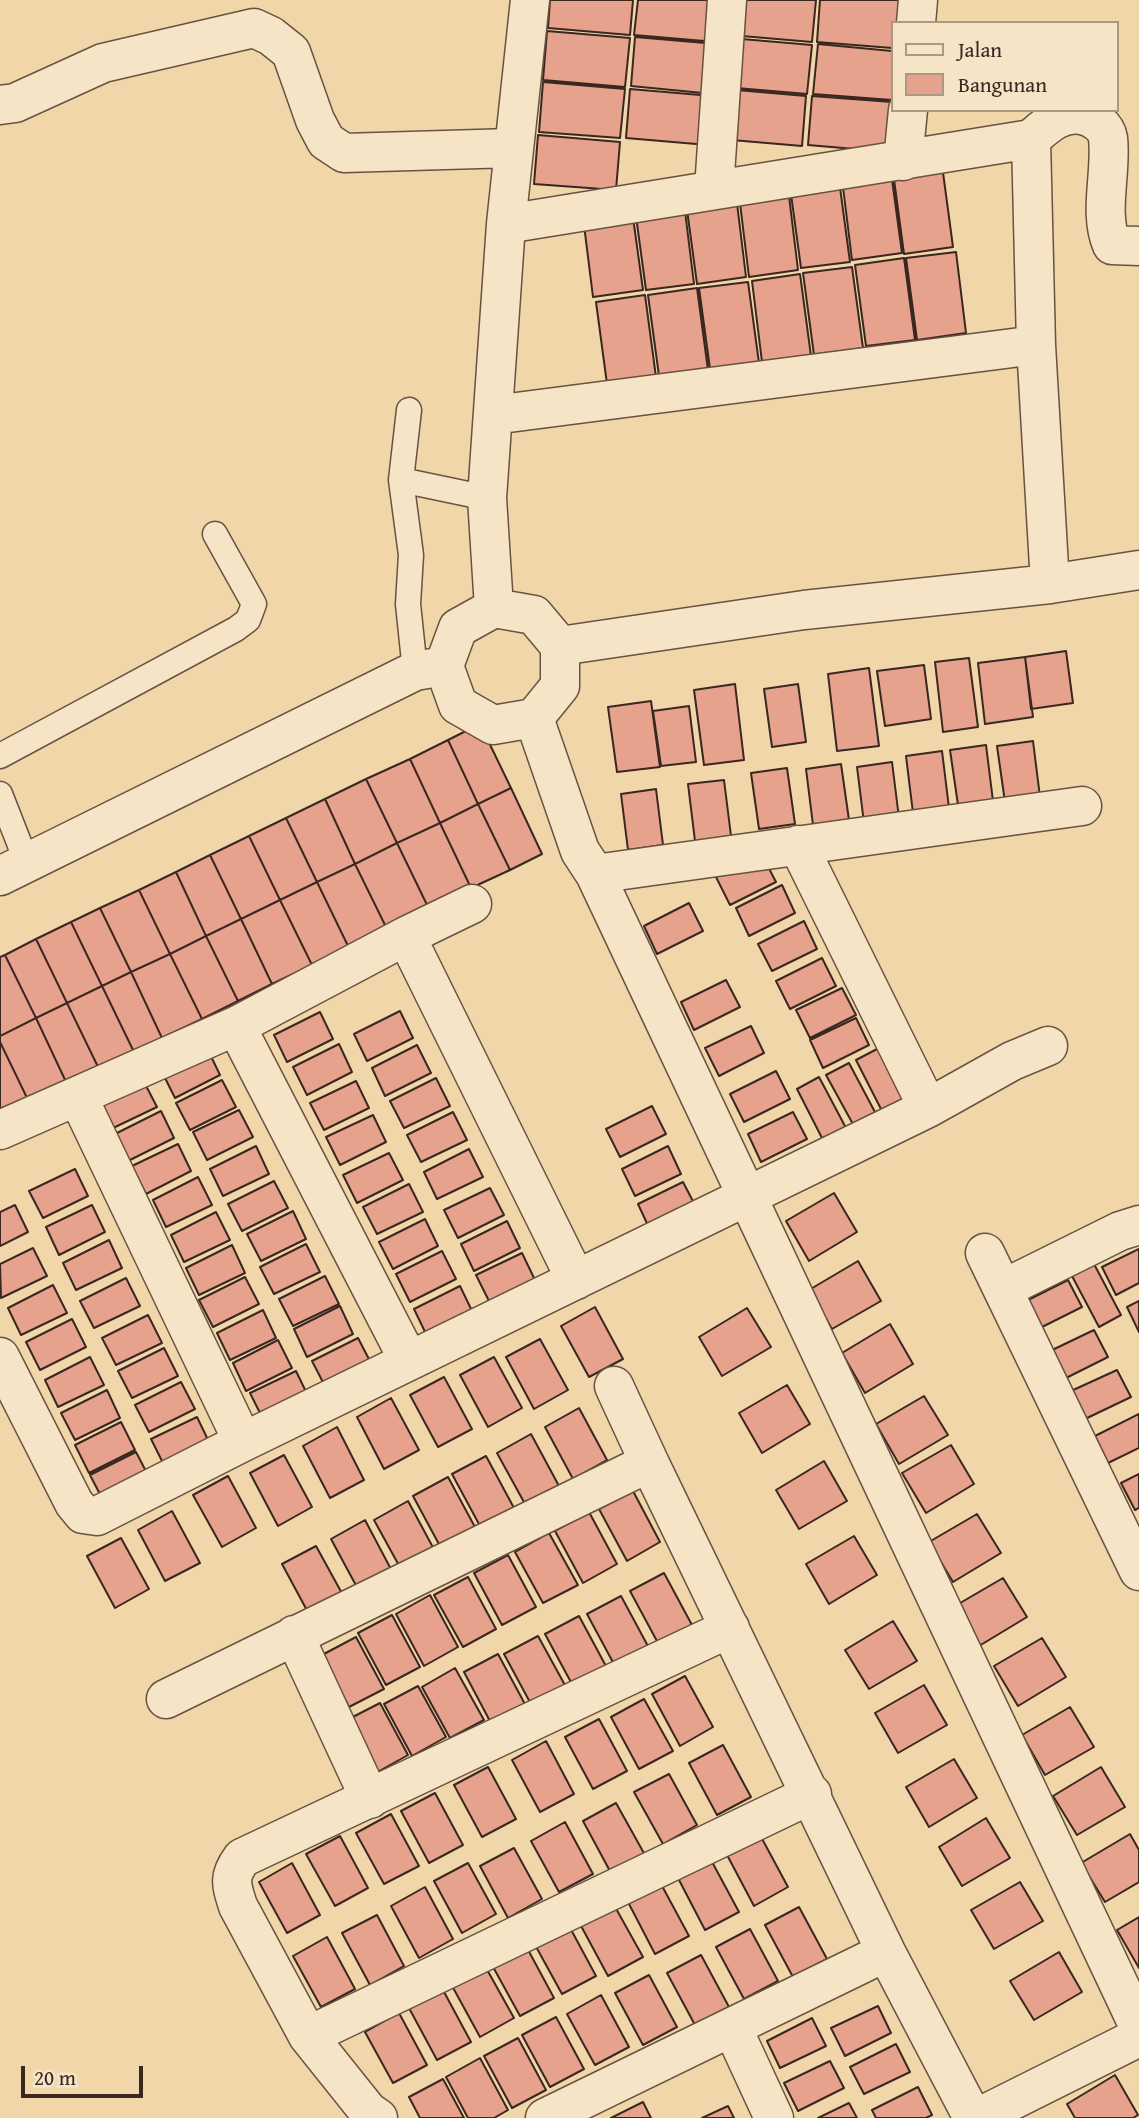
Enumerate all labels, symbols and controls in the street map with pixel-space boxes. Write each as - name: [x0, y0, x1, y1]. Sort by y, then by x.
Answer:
- legend: [890, 21, 1118, 112]
- text: Jalan: [958, 34, 1002, 65]
- text: Bangunan: [958, 69, 1047, 100]
- scale bar: [24, 2052, 147, 2096]
- text: 20 m: [34, 2062, 76, 2093]

